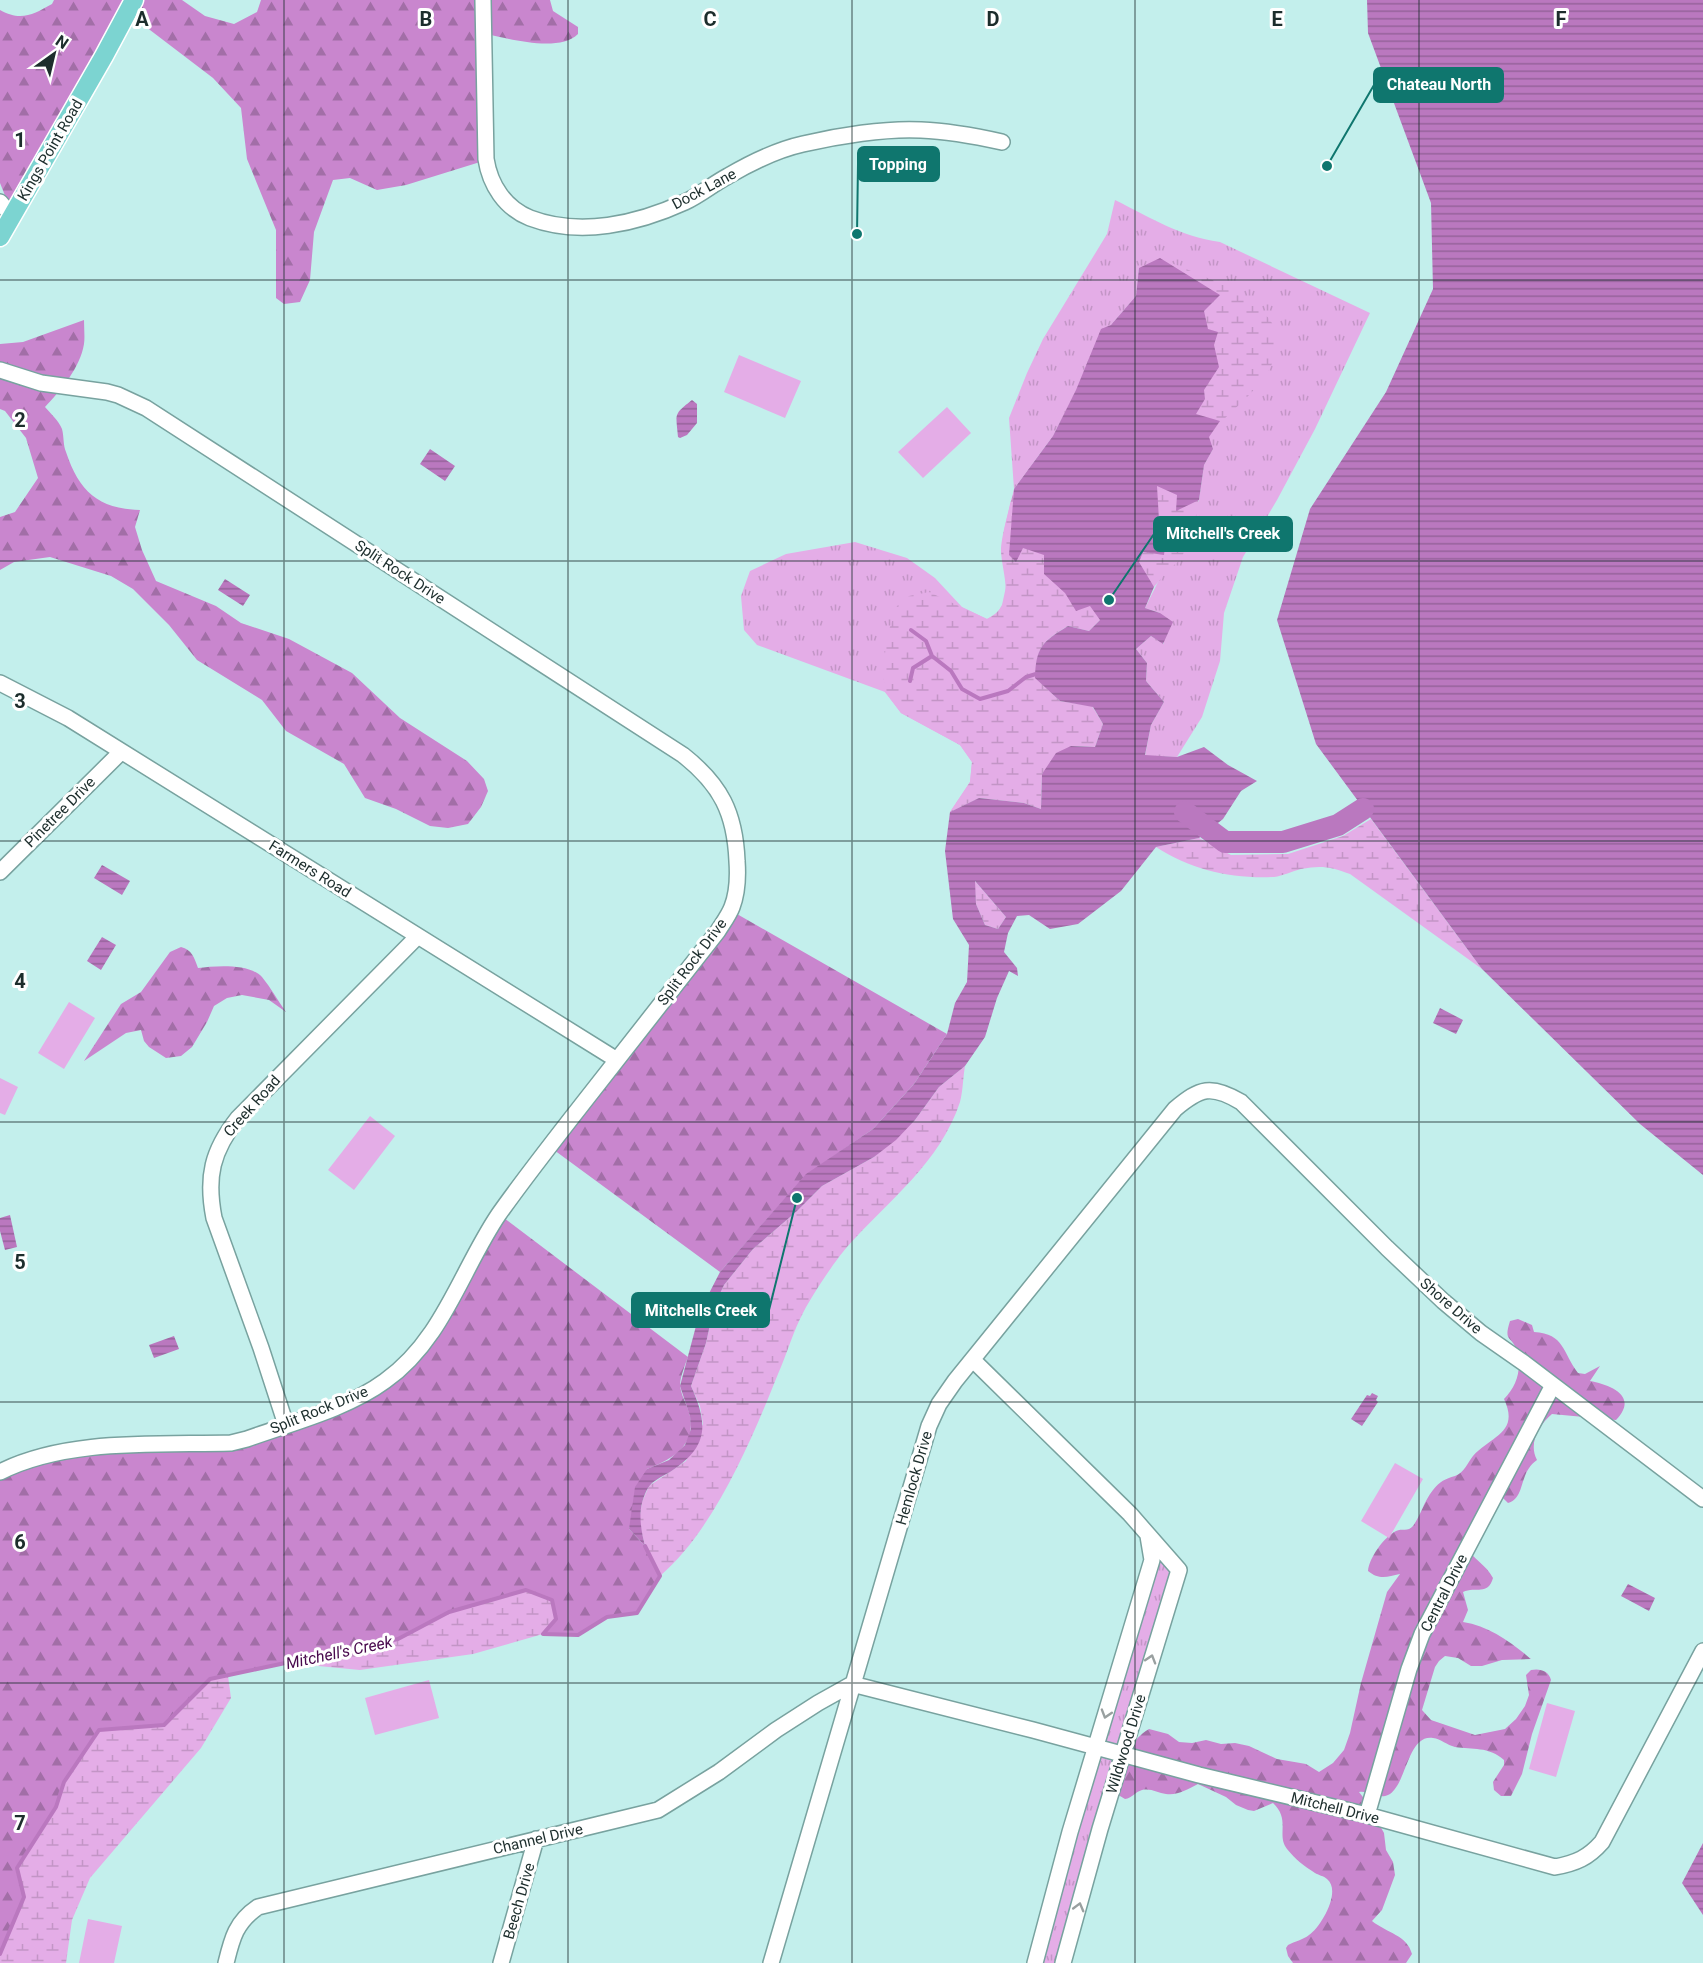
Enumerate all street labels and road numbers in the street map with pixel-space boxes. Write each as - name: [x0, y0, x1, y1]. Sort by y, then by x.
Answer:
- street label: Kings Point Road: [14, 96, 86, 204]
- street label: Dock Lane: [669, 165, 739, 213]
- street label: Split Rock Drive: [352, 536, 449, 608]
- street label: Pinetree Drive: [21, 773, 99, 851]
- street label: Farmers Road: [266, 837, 354, 901]
- street label: Split Rock Drive: [654, 915, 730, 1009]
- street label: Creek Road: [220, 1072, 284, 1140]
- street label: Shore Drive: [1416, 1274, 1486, 1338]
- street label: Split Rock Drive: [267, 1382, 371, 1438]
- street label: Hemlock Drive: [892, 1429, 936, 1527]
- street label: Central Drive: [1417, 1551, 1471, 1635]
- street label: Wildwood Drive: [1102, 1692, 1150, 1796]
- street label: Mitchell Drive: [1289, 1788, 1381, 1828]
- street label: Channel Drive: [491, 1820, 585, 1858]
- street label: Beech Drive: [499, 1861, 539, 1941]

